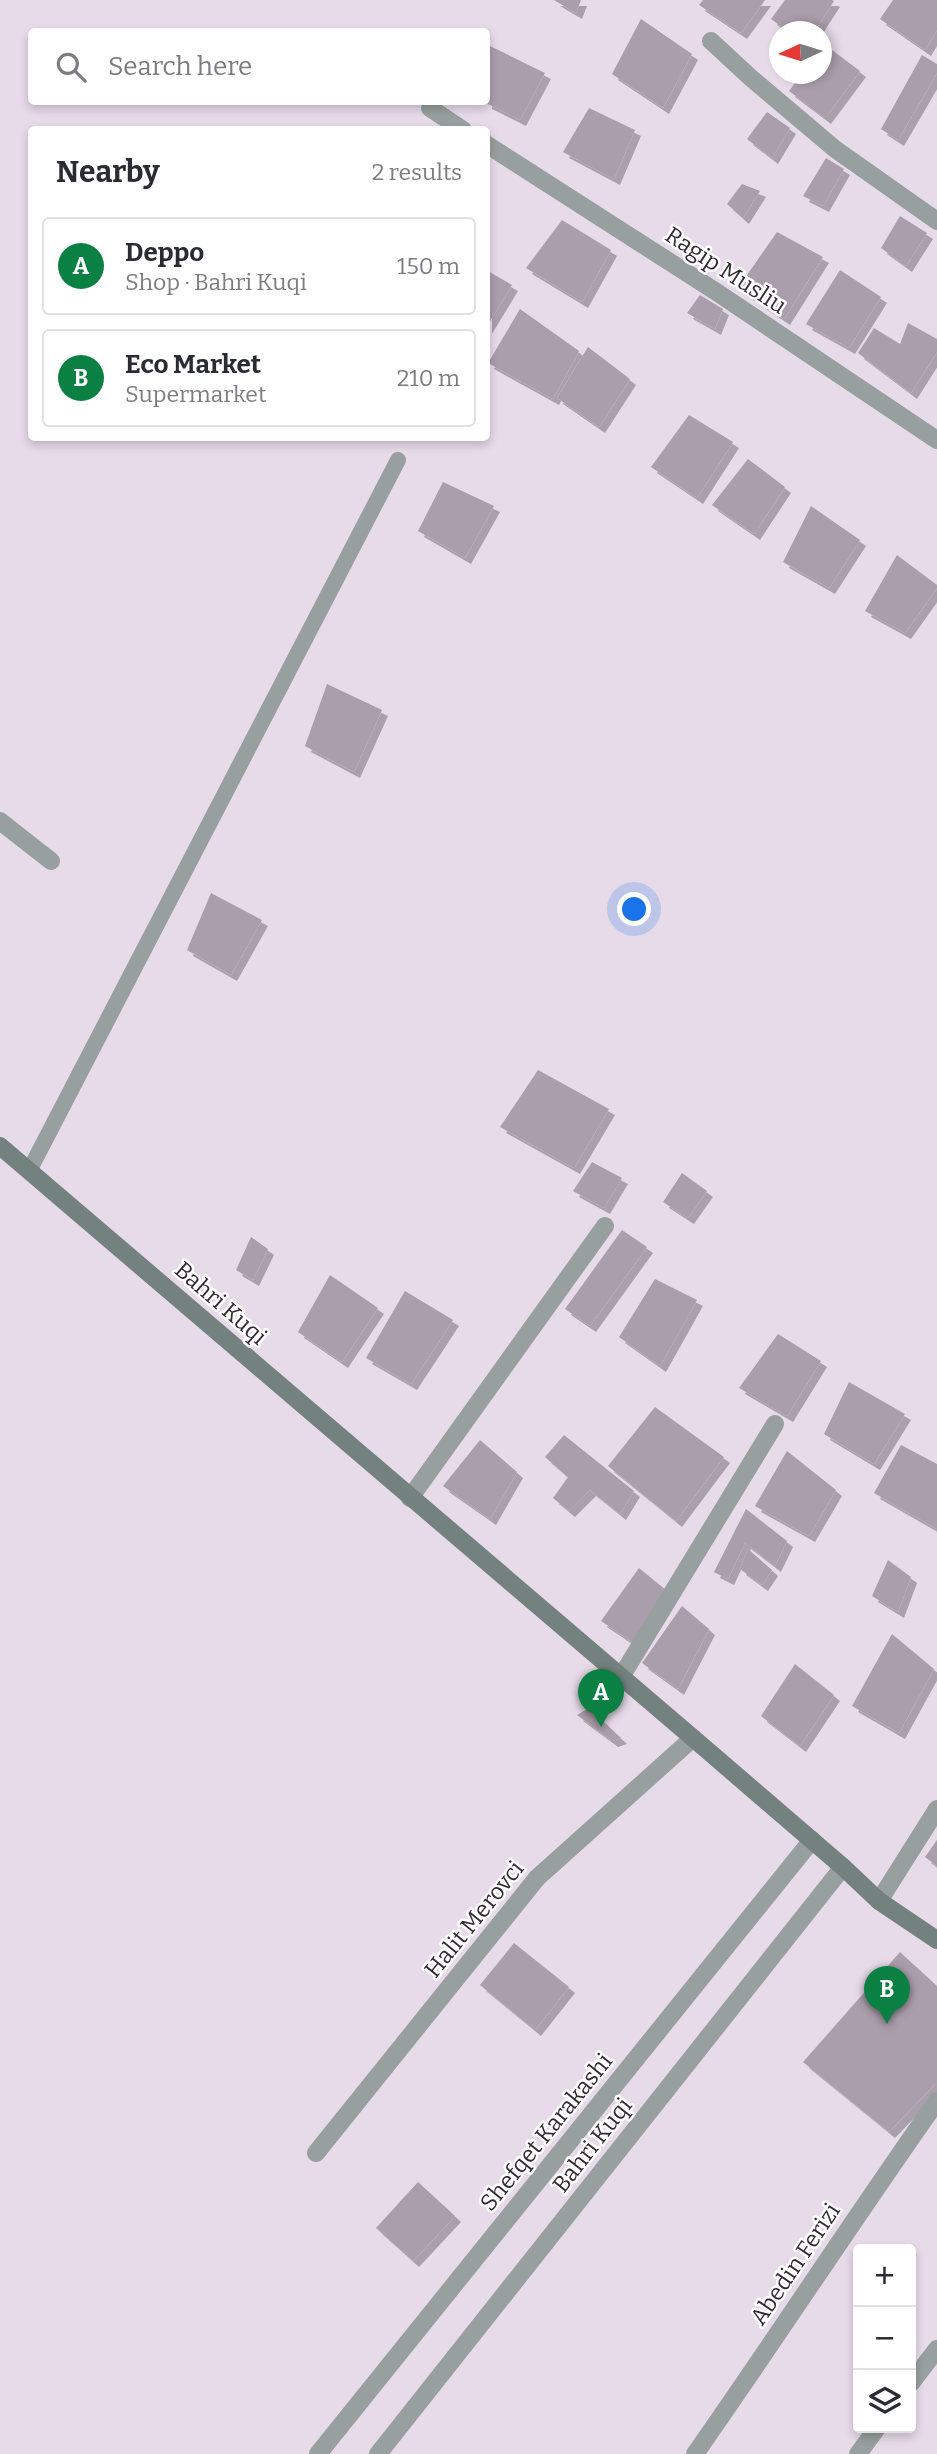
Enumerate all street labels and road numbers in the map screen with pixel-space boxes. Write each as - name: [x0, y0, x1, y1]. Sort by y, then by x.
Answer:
- street label: Ragip Musliu: [660, 221, 792, 319]
- street label: Bahri Kuqi: [169, 1255, 273, 1351]
- street label: Halit Merovci: [418, 1855, 530, 1983]
- street label: Shefqet Karakashi: [474, 2048, 618, 2216]
- street label: Bahri Kuqi: [546, 2092, 638, 2198]
- street label: Abedin Ferizi: [744, 2198, 846, 2330]

